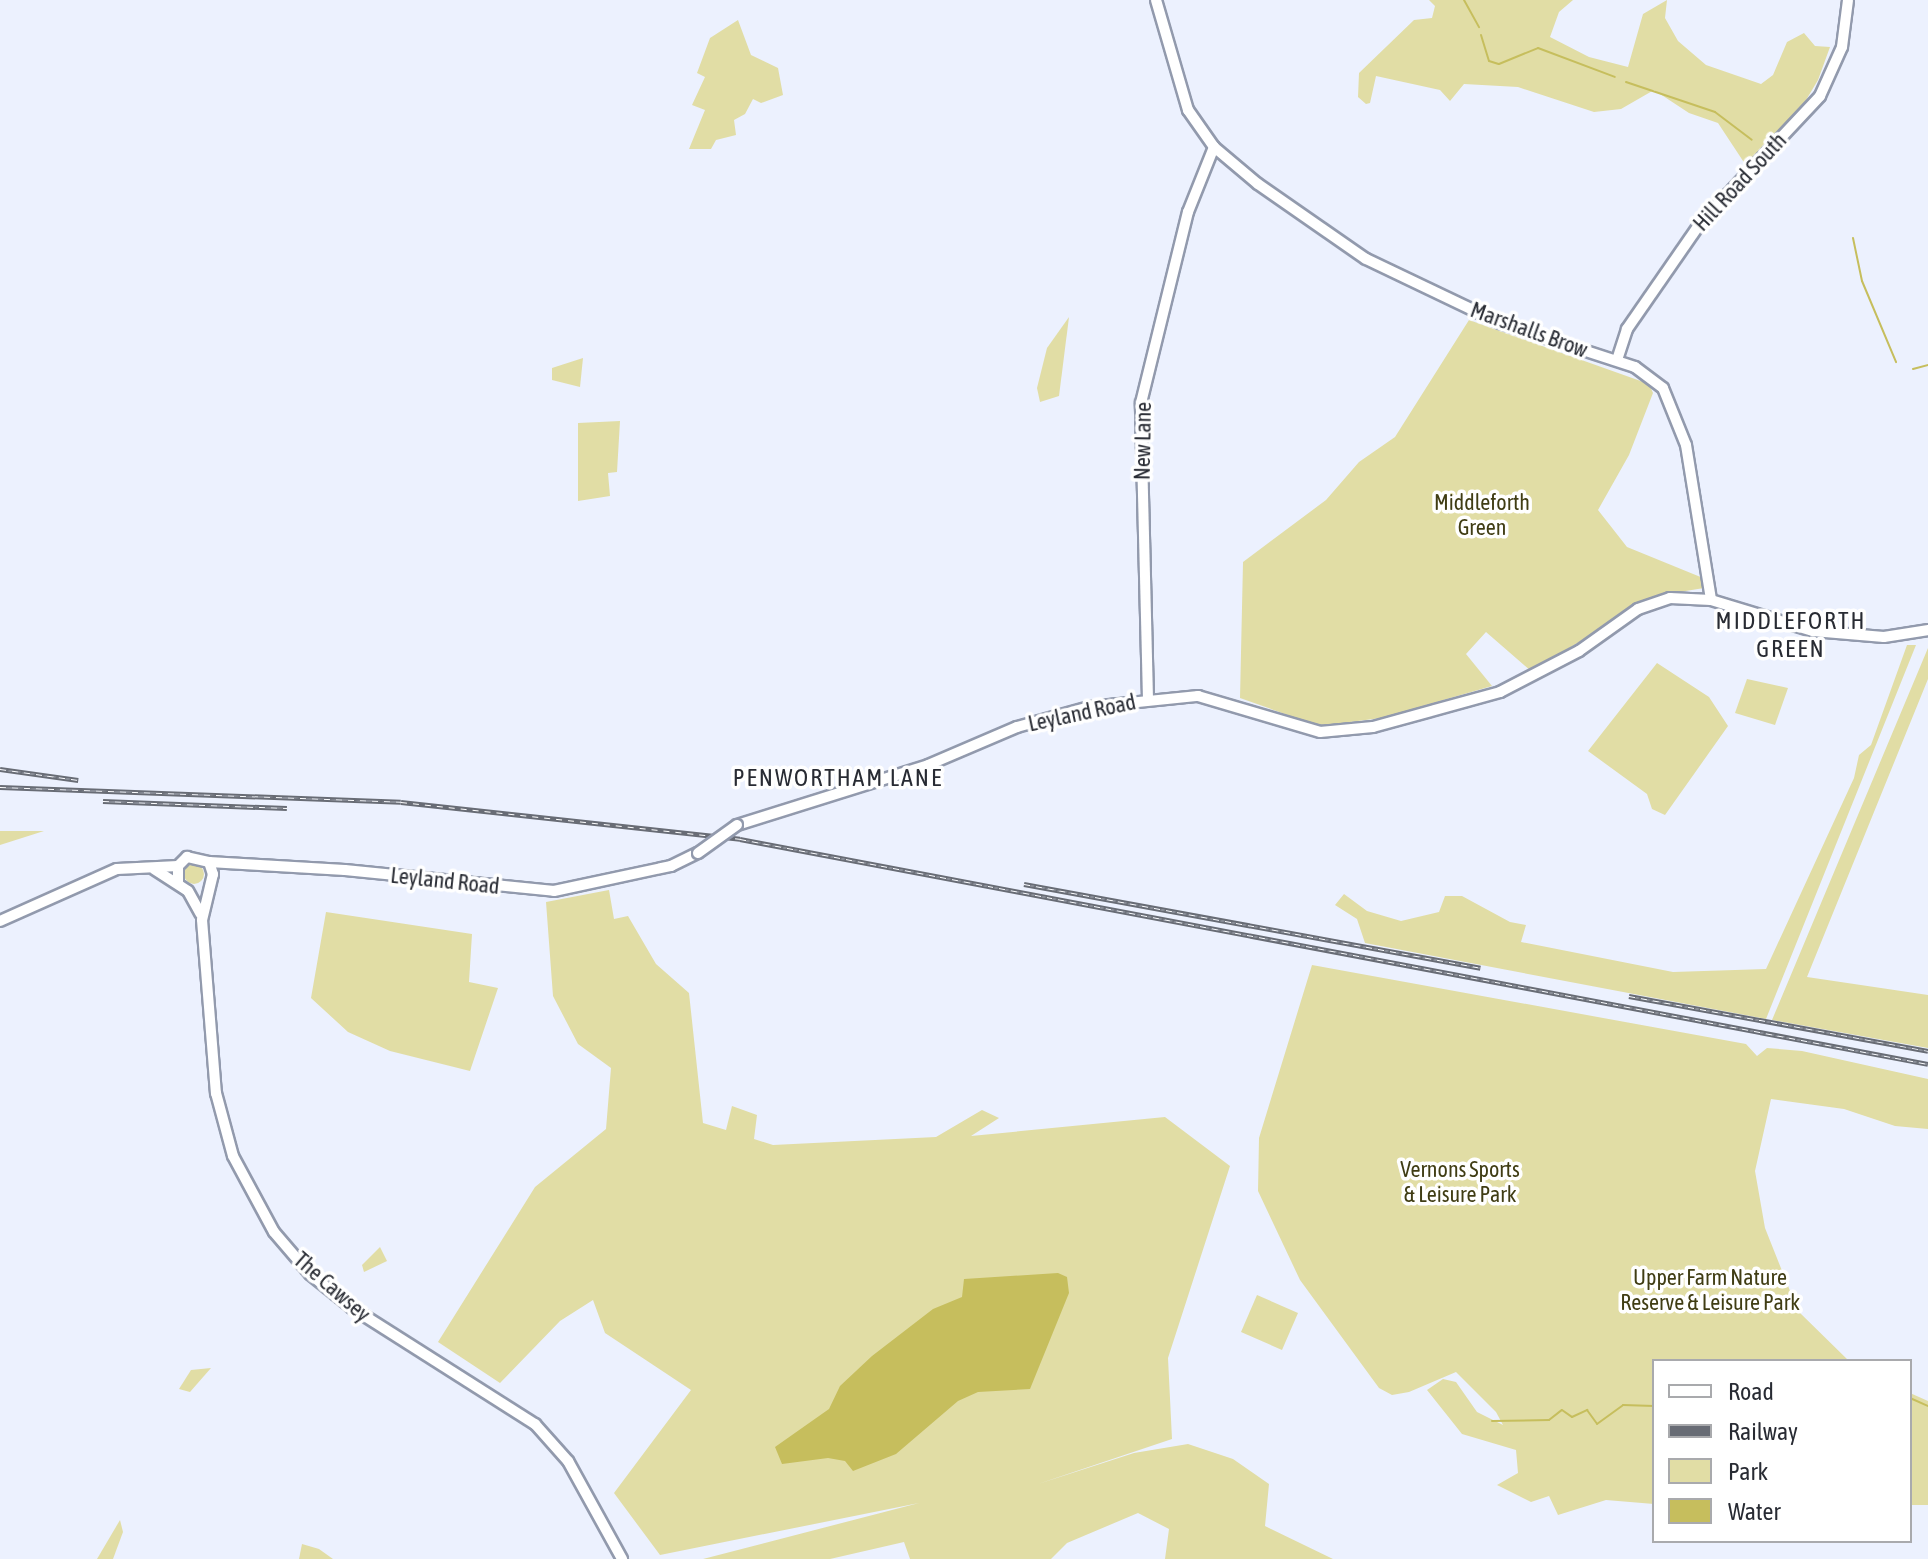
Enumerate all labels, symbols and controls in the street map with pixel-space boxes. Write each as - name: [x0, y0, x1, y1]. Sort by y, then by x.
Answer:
- street label: Hill Road South: [1688, 127, 1792, 237]
- street label: Marshalls Brow: [1467, 297, 1591, 363]
- street label: New Lane: [1129, 402, 1157, 480]
- park label: Middleforth Green: [1434, 489, 1530, 540]
- district label: MIDDLEFORTH GREEN: [1716, 607, 1866, 663]
- street label: Leyland Road: [1026, 689, 1138, 737]
- district label: PENWORTHAM LANE: [733, 764, 943, 792]
- street label: Leyland Road: [389, 862, 501, 900]
- park label: Vernons Sports & Leisure Park: [1400, 1156, 1520, 1208]
- street label: The Cawsey: [288, 1247, 376, 1327]
- park label: Upper Farm Nature Reserve & Leisure Park: [1620, 1264, 1800, 1316]
- legend: [1652, 1359, 1912, 1543]
- text: Road: [1728, 1378, 1774, 1405]
- text: Railway: [1728, 1418, 1798, 1445]
- text: Park: [1728, 1458, 1768, 1485]
- text: Water: [1728, 1498, 1781, 1525]

